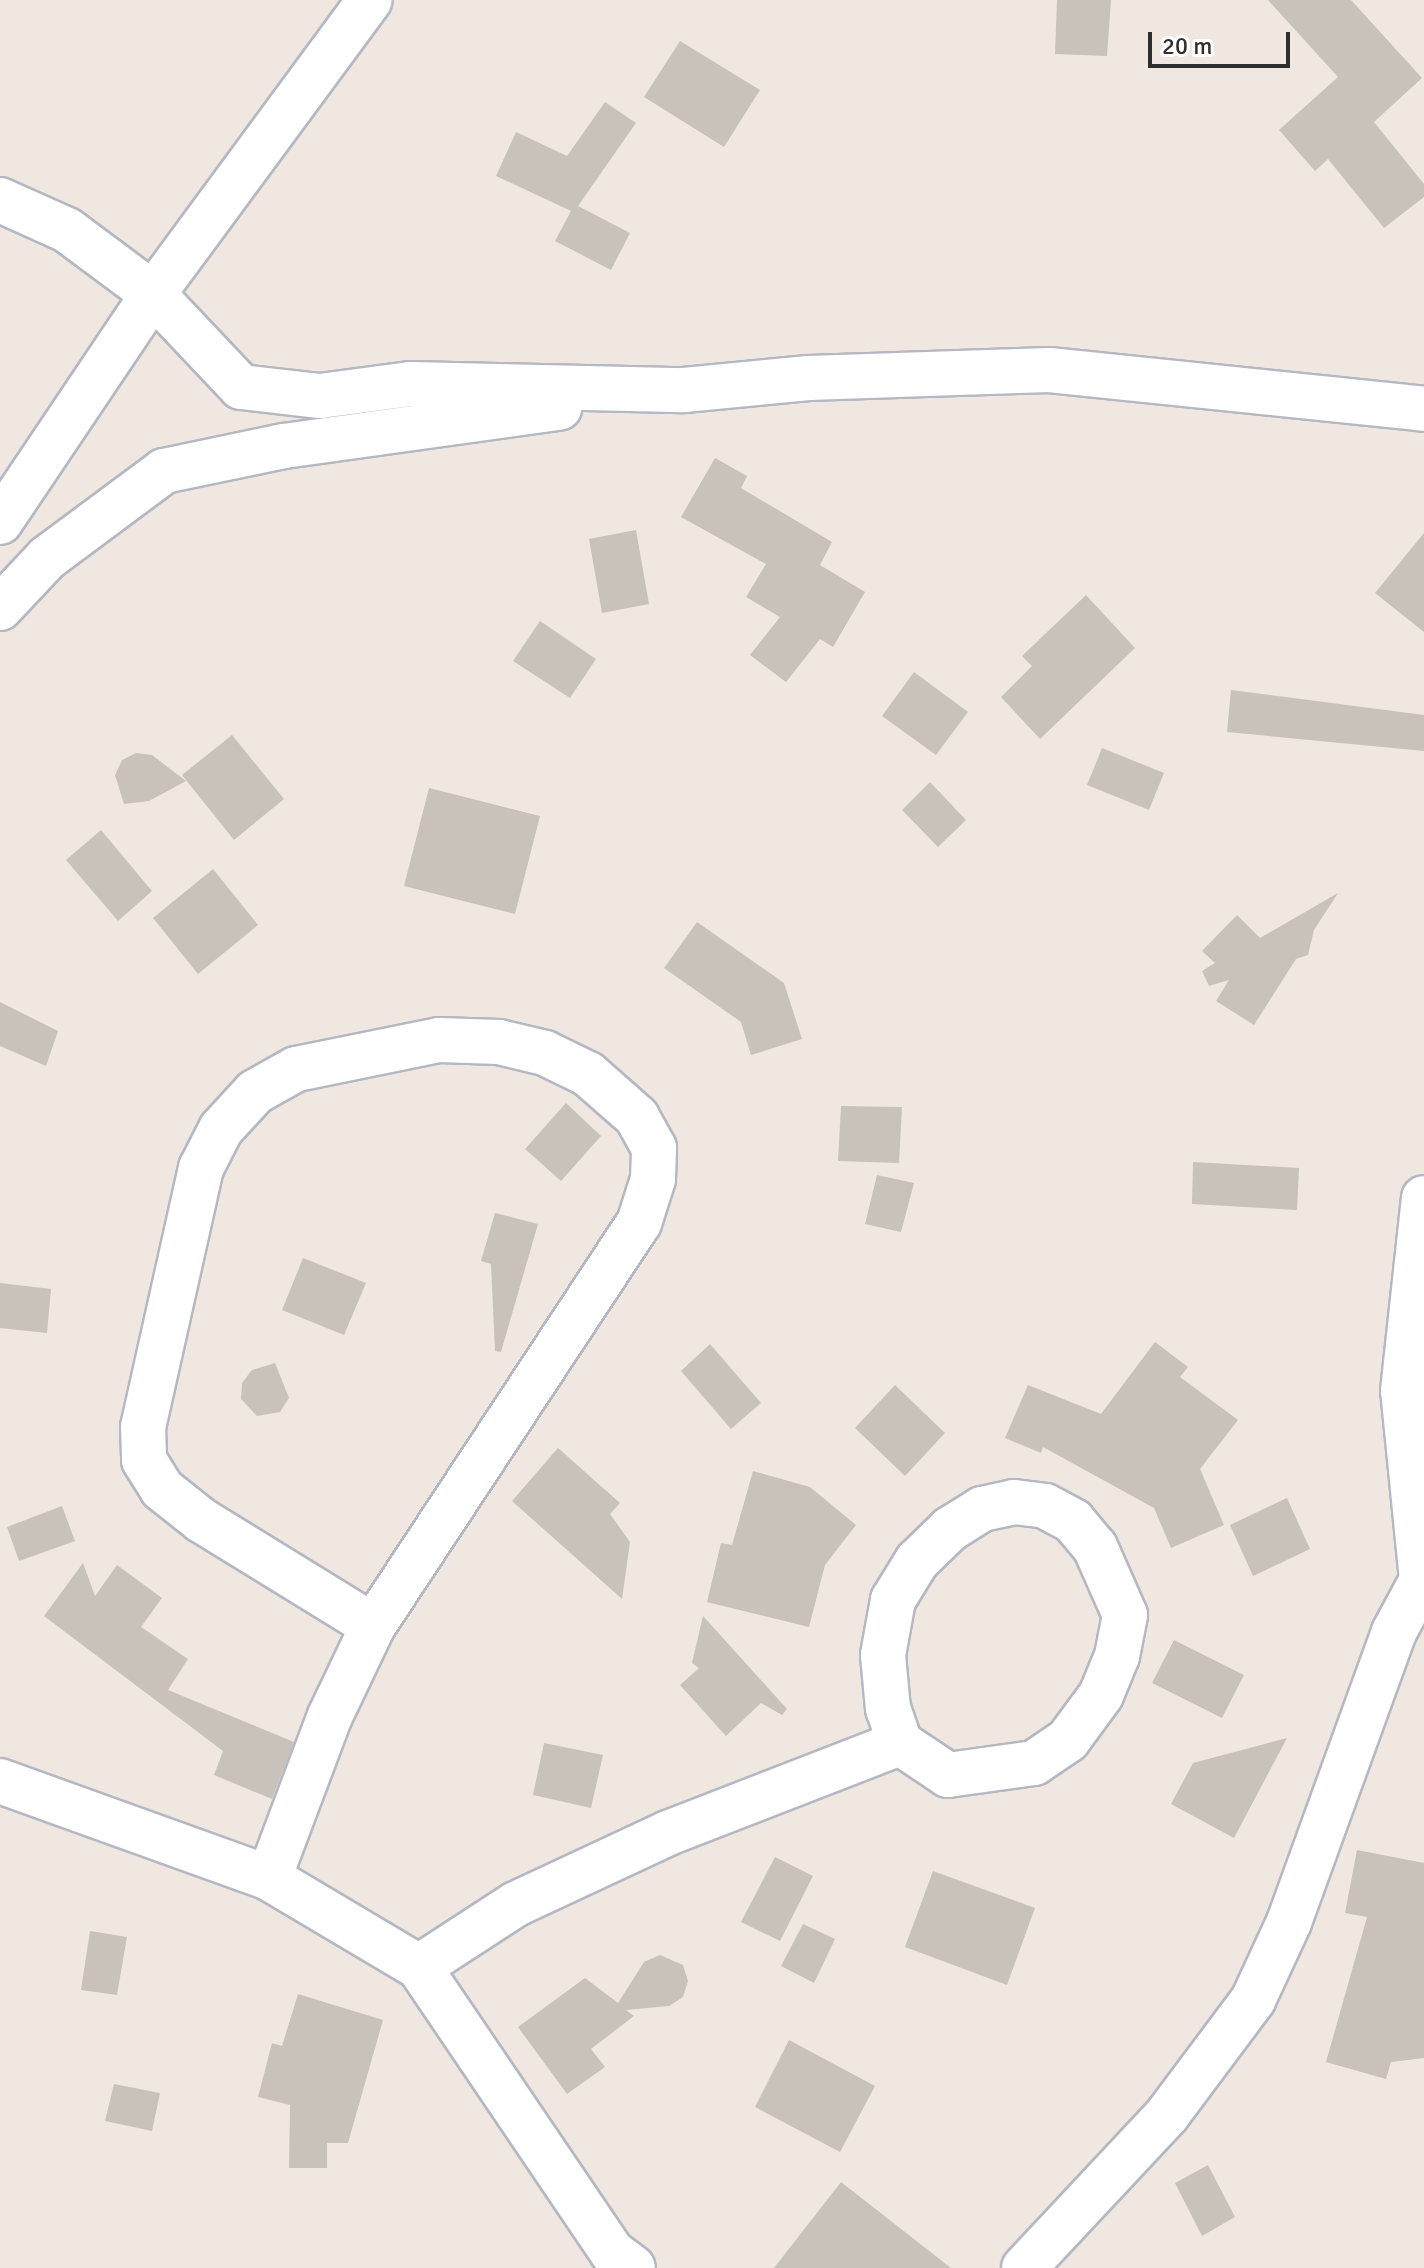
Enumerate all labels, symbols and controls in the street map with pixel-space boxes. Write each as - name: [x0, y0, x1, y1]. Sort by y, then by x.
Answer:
- scale bar: [1152, 16, 1294, 66]
- text: 20 m: [1162, 31, 1212, 61]

